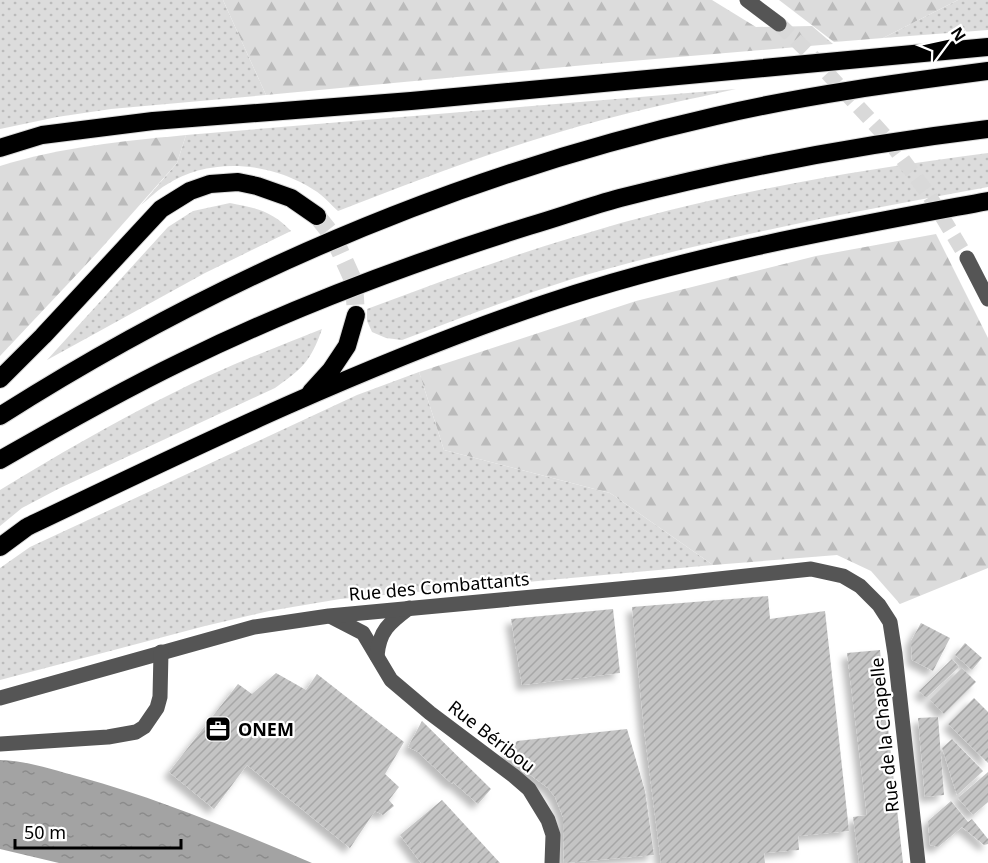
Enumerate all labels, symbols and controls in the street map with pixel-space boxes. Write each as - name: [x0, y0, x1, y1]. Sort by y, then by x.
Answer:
- north arrow: [916, 12, 976, 72]
- text: N: [946, 22, 971, 45]
- street label: Rue des Combattants: [348, 566, 530, 606]
- street label: Rue de la Chapelle: [864, 656, 904, 814]
- street label: Rue Béribou: [444, 694, 540, 778]
- office icon: ONEM: [203, 714, 233, 744]
- place label: ONEM: [238, 717, 294, 741]
- scale bar: [15, 812, 182, 850]
- text: 50 m: [24, 820, 66, 844]

